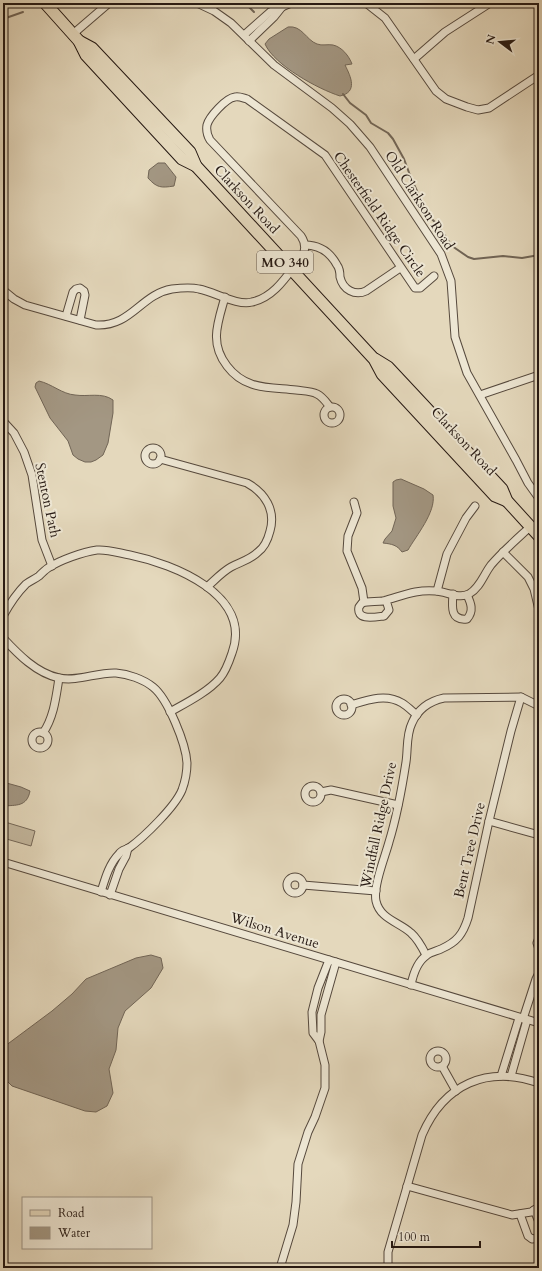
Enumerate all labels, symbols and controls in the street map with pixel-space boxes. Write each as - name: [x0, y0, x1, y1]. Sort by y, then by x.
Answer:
- north arrow: [480, 22, 520, 62]
- text: N: [482, 32, 500, 46]
- street label: Old Clarkson Road: [380, 147, 459, 254]
- street label: Chesterfield Ridge Circle: [329, 148, 430, 281]
- street label: Clarkson Road: [210, 161, 284, 238]
- road number: MO 340: [257, 251, 313, 273]
- street label: Clarkson Road: [427, 403, 501, 480]
- street label: Stenton Path: [30, 461, 65, 539]
- street label: Windfall Ridge Drive: [356, 760, 401, 891]
- street label: Bent Tree Drive: [449, 800, 490, 900]
- street label: Wilson Avenue: [227, 908, 322, 953]
- legend: [22, 1197, 152, 1249]
- text: Road: [58, 1205, 85, 1221]
- scale bar: [392, 1223, 480, 1249]
- text: Water: [57, 1225, 91, 1241]
- text: 100 m: [398, 1229, 431, 1245]

